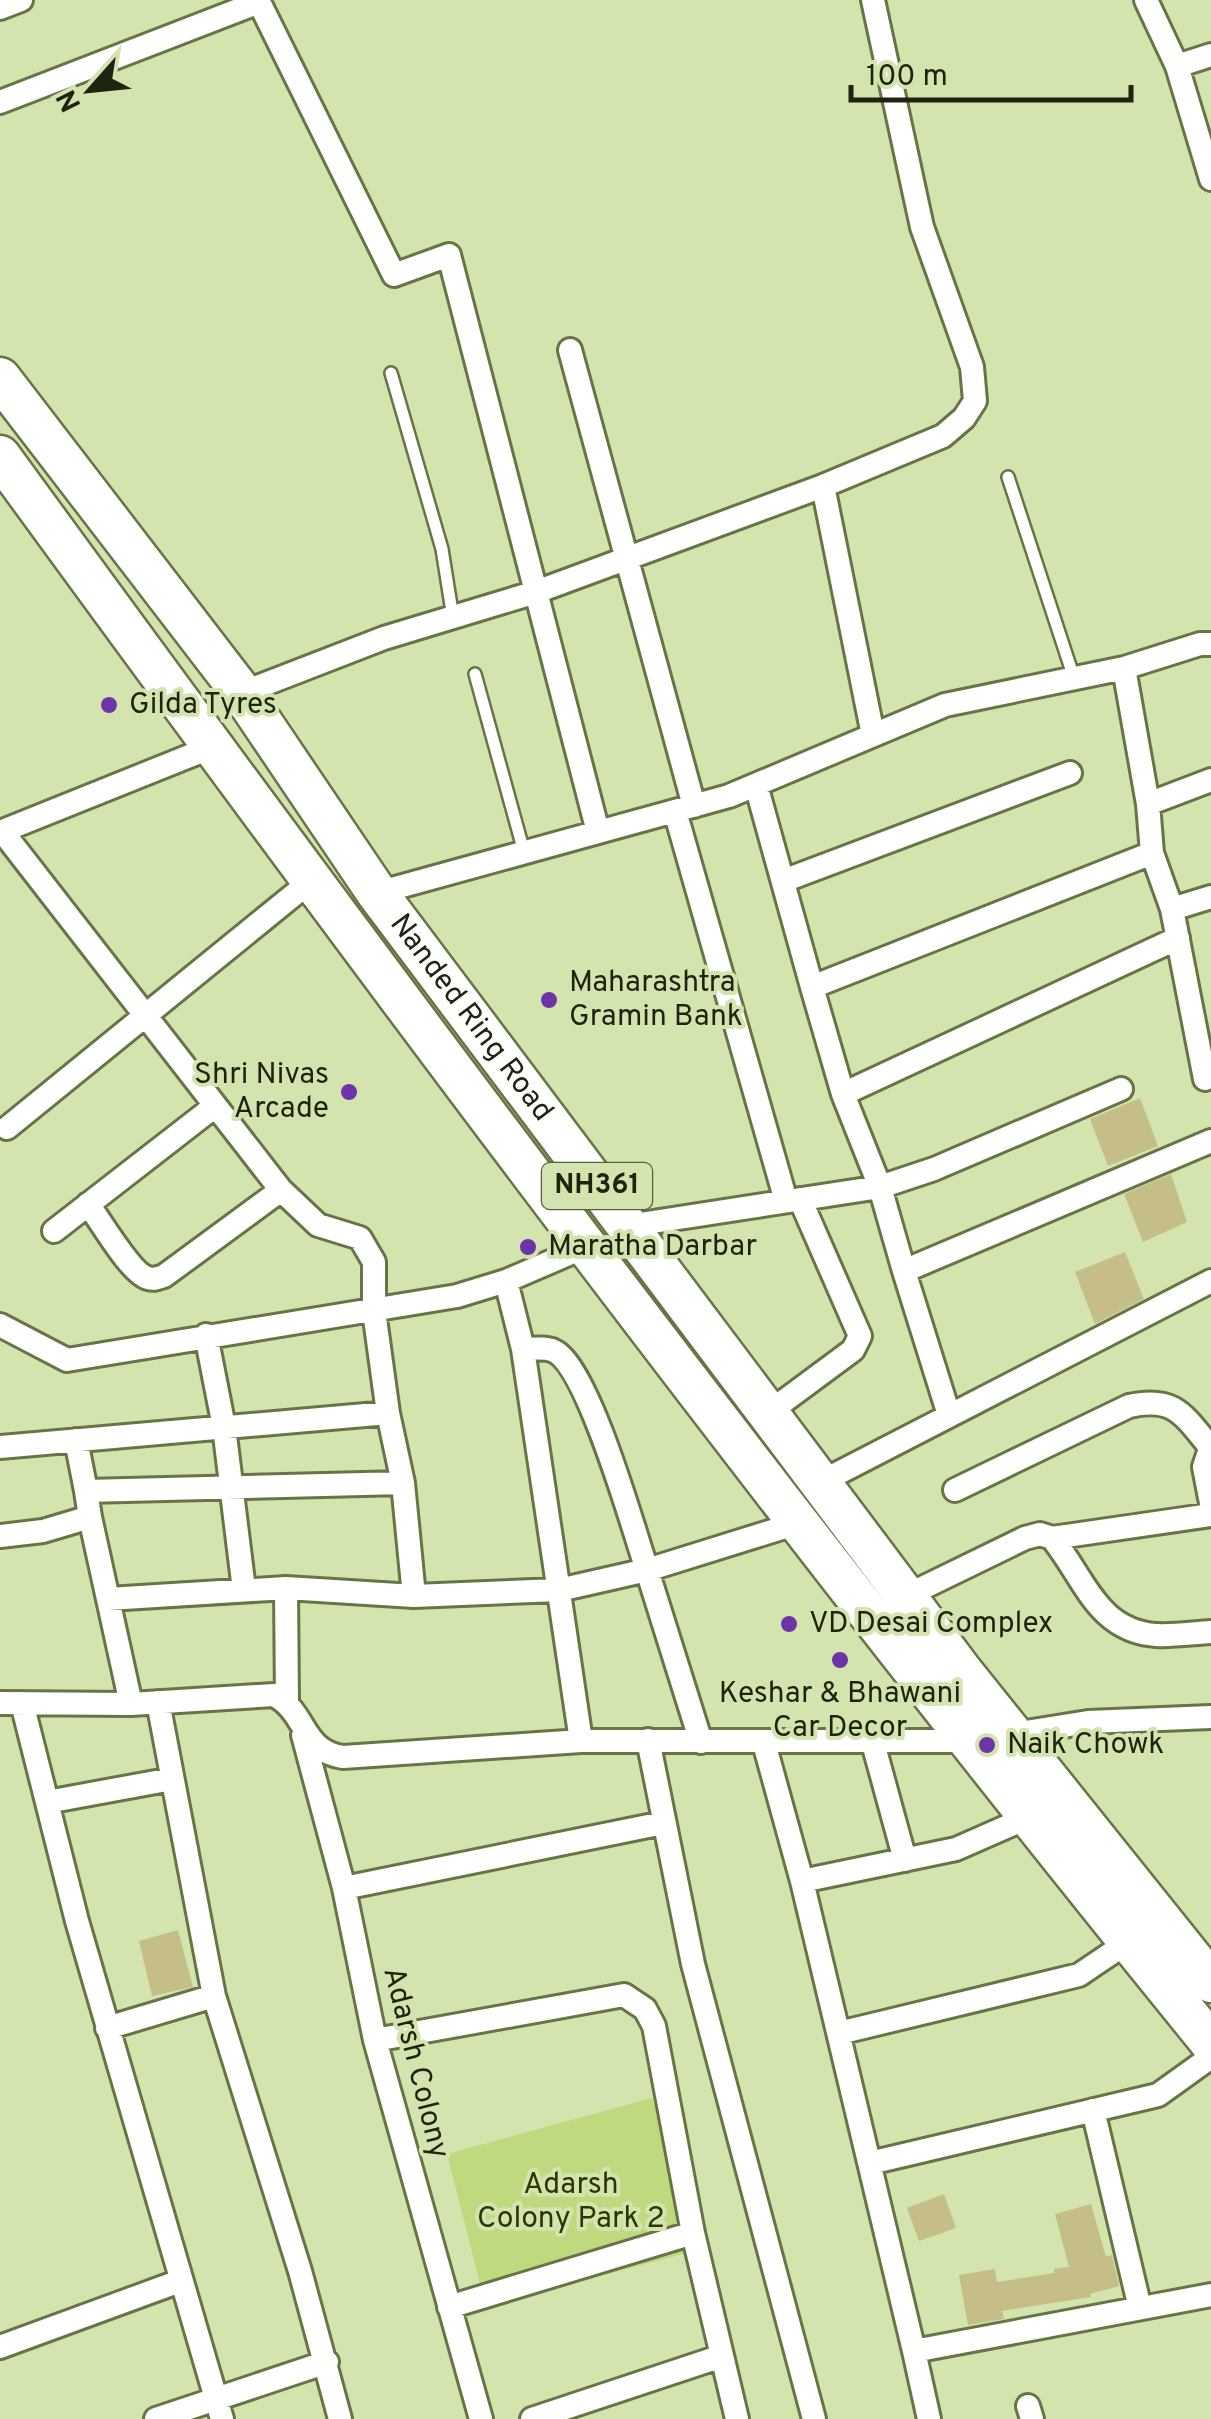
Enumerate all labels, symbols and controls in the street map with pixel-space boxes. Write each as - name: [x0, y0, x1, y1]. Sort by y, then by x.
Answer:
- north arrow: [40, 40, 140, 140]
- scale bar: [851, 40, 1131, 102]
- text: 100 m: [866, 59, 948, 96]
- text: N: [50, 83, 91, 117]
- place label: Gilda Tyres: [129, 687, 277, 724]
- marker: Gilda Tyres: [98, 694, 120, 716]
- street label: Nanded Ring Road: [381, 907, 561, 1129]
- place label: Maharashtra Gramin Bank: [569, 965, 743, 1036]
- marker: Maharashtra Gramin Bank: [538, 989, 560, 1011]
- place label: Shri Nivas Arcade: [194, 1057, 329, 1128]
- marker: Shri Nivas Arcade: [338, 1081, 360, 1103]
- road number: NH361: [542, 1163, 652, 1209]
- place label: Maratha Darbar: [548, 1229, 757, 1266]
- marker: Maratha Darbar: [517, 1236, 539, 1258]
- place label: VD Desai Complex: [809, 1606, 1053, 1643]
- marker: VD Desai Complex: [778, 1613, 800, 1635]
- marker: Keshar & Bhawani Car Decor: [829, 1649, 851, 1671]
- place label: Keshar & Bhawani Car Decor: [719, 1676, 961, 1747]
- place label: Naik Chowk: [1007, 1727, 1164, 1764]
- marker: Naik Chowk: [976, 1734, 998, 1756]
- street label: Adarsh Colony: [373, 1963, 457, 2163]
- park label: Adarsh Colony Park 2: [477, 2167, 665, 2238]

